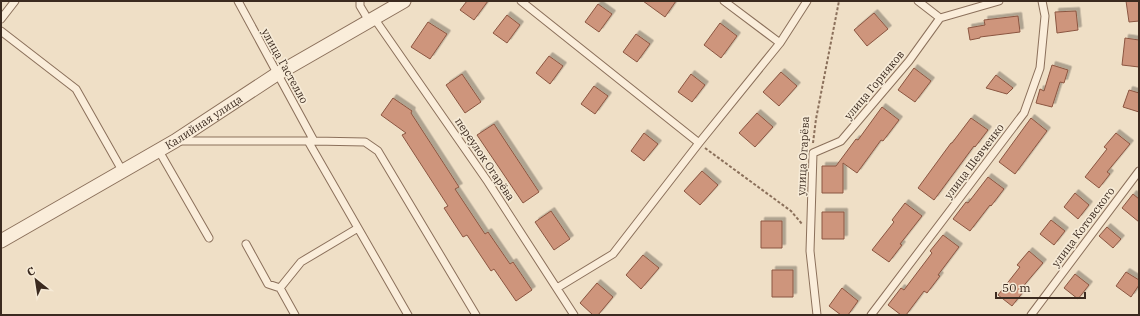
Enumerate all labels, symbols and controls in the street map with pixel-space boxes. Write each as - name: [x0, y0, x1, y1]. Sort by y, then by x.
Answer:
- street label: улица Гастелло: [259, 26, 311, 106]
- street label: улица Горняков: [841, 48, 907, 122]
- street label: Калийная улица: [162, 92, 245, 152]
- street label: переулок Огарёва: [452, 115, 518, 203]
- street label: улица Огарёва: [794, 116, 812, 196]
- street label: улица Шевченко: [941, 121, 1007, 201]
- street label: улица Котовского: [1048, 184, 1118, 270]
- north arrow: [16, 260, 56, 300]
- text: С: [24, 263, 38, 279]
- scale bar: [996, 274, 1085, 300]
- text: 50 m: [1002, 280, 1031, 295]

